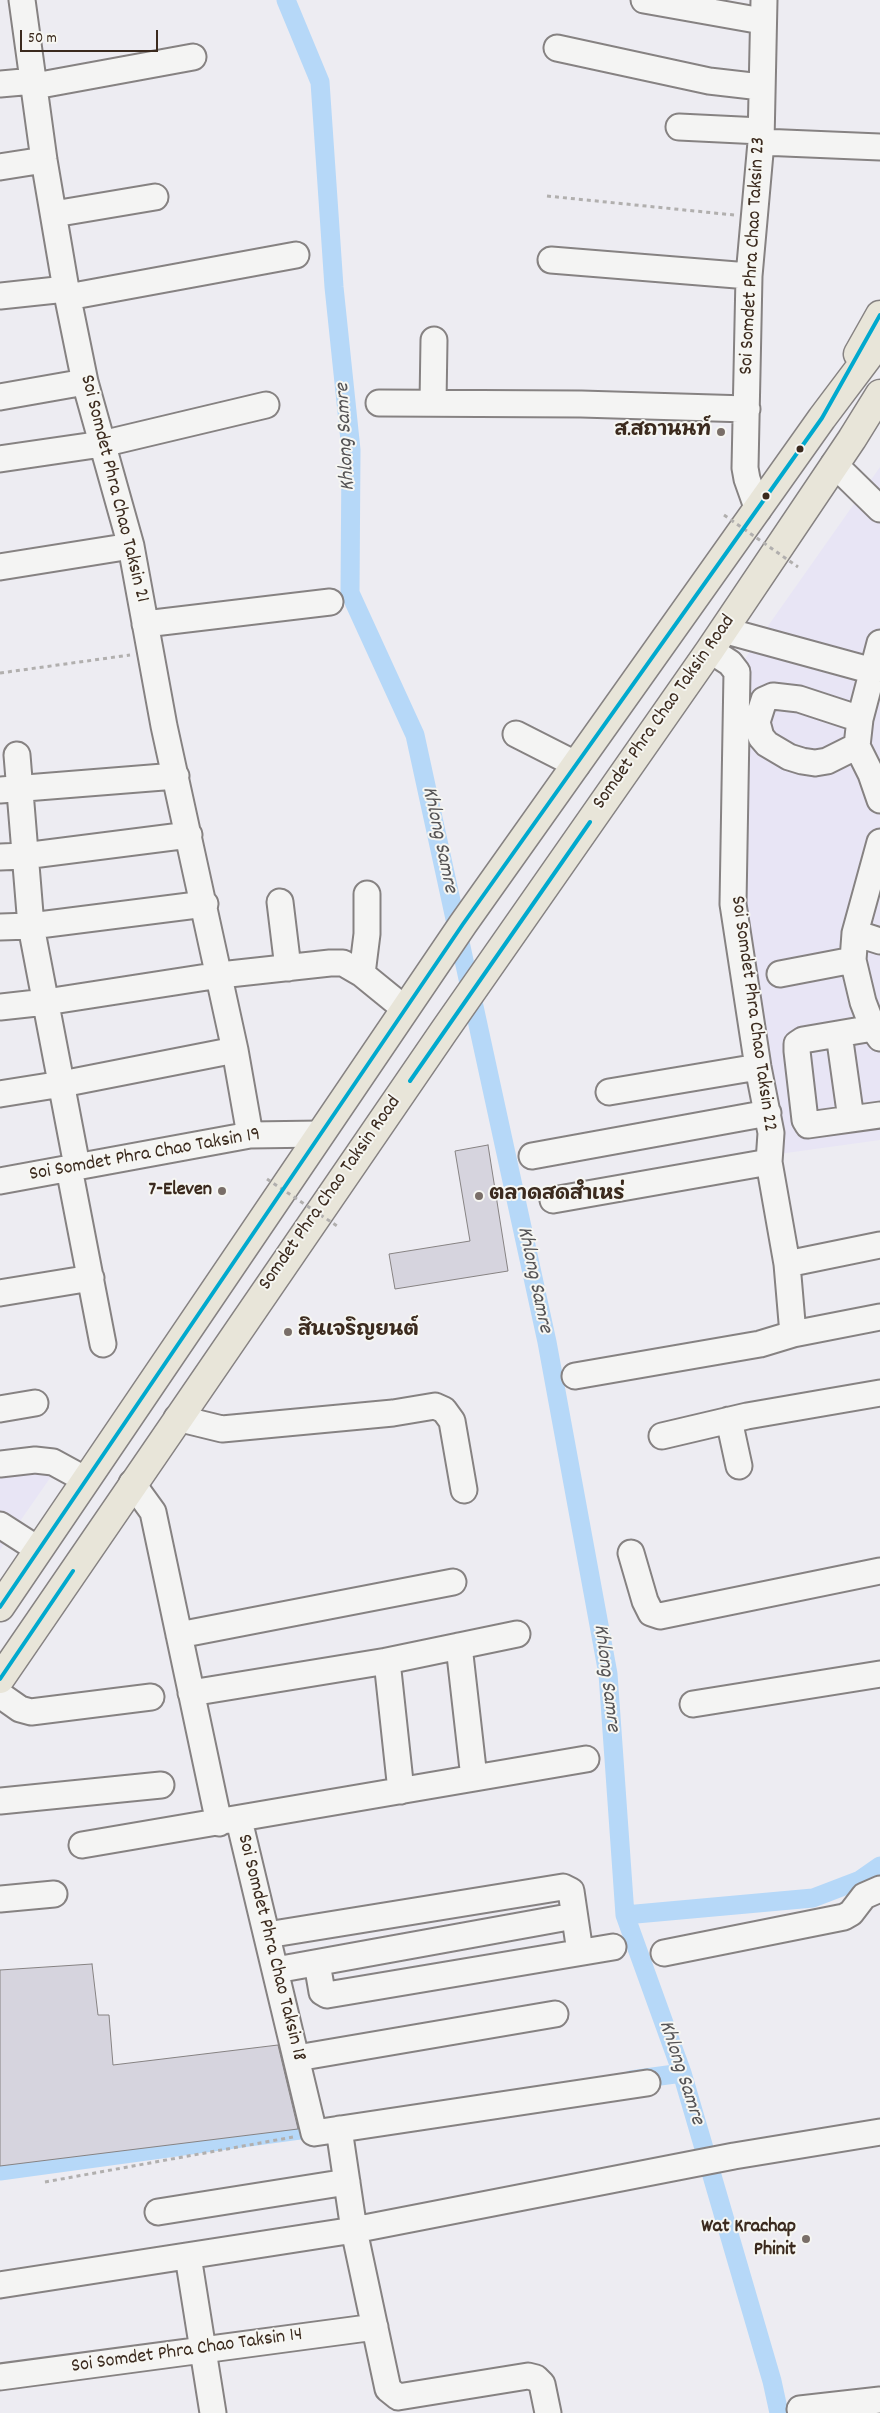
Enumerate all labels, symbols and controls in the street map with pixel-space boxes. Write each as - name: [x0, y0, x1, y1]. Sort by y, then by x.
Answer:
- scale bar: [22, 20, 160, 52]
- text: 50 m: [28, 28, 57, 50]
- street label: Soi Somdet Phra Chao Taksin 23: [736, 136, 772, 376]
- street label: Soi Somdet Phra Chao Taksin 21: [73, 373, 153, 605]
- water label: Khlong Samre: [332, 382, 362, 492]
- place label: ส.สถานนท์: [614, 420, 711, 444]
- marker: ส.สถานนท์: [715, 426, 727, 438]
- unlabelled marker: [795, 444, 805, 454]
- unlabelled marker: [761, 491, 771, 501]
- street label: Somdet Phra Chao Taksin Road: [589, 611, 741, 815]
- water label: Khlong Samre: [414, 785, 462, 895]
- street label: Soi Somdet Phra Chao Taksin 22: [724, 894, 780, 1134]
- street label: Somdet Phra Chao Taksin Road: [255, 1092, 407, 1296]
- street label: Soi Somdet Phra Chao Taksin 19: [28, 1124, 262, 1188]
- place label: 7-Eleven: [148, 1179, 212, 1203]
- place label: ตลาดสดสำเหร่: [489, 1184, 625, 1208]
- marker: 7-Eleven: [216, 1185, 228, 1197]
- marker: ตลาดสดสำเหร่: [473, 1190, 485, 1202]
- water label: Khlong Samre: [509, 1225, 557, 1335]
- place label: สินเจริญยนต์: [298, 1320, 419, 1344]
- marker: สินเจริญยนต์: [282, 1326, 294, 1338]
- water label: Khlong Samre: [586, 1623, 624, 1733]
- street label: Soi Somdet Phra Chao Taksin 18: [230, 1832, 310, 2064]
- water label: Khlong Samre: [651, 2018, 709, 2128]
- place label: Wat Krachap Phinit: [701, 2216, 796, 2263]
- marker: Wat Krachap Phinit: [800, 2233, 812, 2245]
- street label: Soi Somdet Phra Chao Taksin 14: [70, 2324, 304, 2380]

